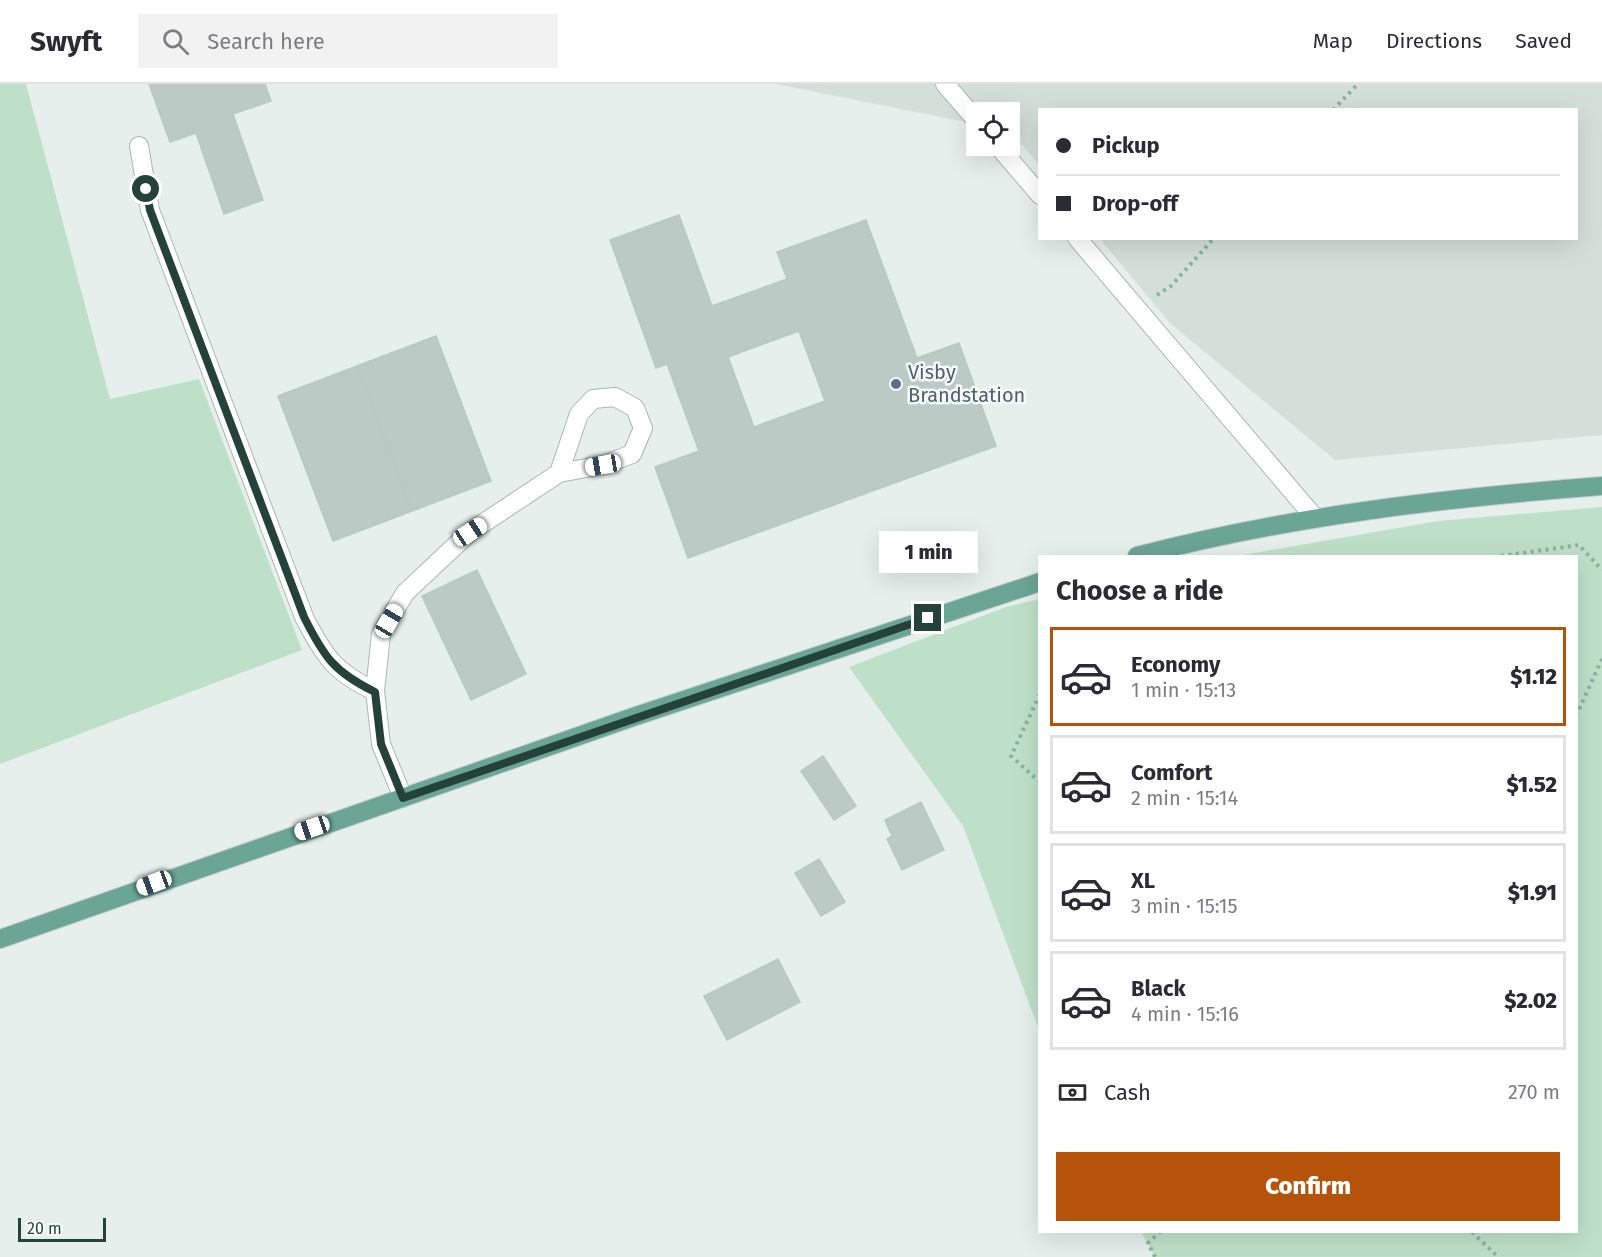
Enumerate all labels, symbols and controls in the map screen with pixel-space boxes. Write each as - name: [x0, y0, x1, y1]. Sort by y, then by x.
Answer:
- search box: [138, 14, 558, 68]
- text: Swyft: [30, 25, 102, 58]
- icon: search: [159, 25, 192, 58]
- text: Search here: [207, 28, 325, 55]
- text: Map: [1313, 28, 1353, 54]
- text: Directions: [1386, 28, 1482, 54]
- text: Saved: [1515, 28, 1572, 54]
- map controls: [966, 102, 1020, 156]
- button: locate: [966, 102, 1020, 156]
- text: Pickup: [1092, 132, 1160, 159]
- route start: [132, 175, 159, 202]
- text: Drop-off: [1092, 190, 1178, 217]
- place label: Visby Brandstation: [908, 360, 1025, 407]
- marker: Visby Brandstation: [889, 377, 903, 391]
- car: [584, 453, 622, 477]
- car: [450, 515, 490, 549]
- callout: 1 min: [878, 531, 978, 573]
- text: 1 min: [905, 540, 952, 564]
- text: Choose a ride: [1056, 575, 1223, 607]
- car: [372, 601, 406, 641]
- route end: [914, 604, 941, 631]
- icon: car: [1059, 650, 1113, 704]
- text: Economy: [1131, 651, 1220, 678]
- text: $1.12: [1510, 663, 1557, 690]
- text: 1 min · 15:13: [1131, 678, 1236, 702]
- icon: car: [1059, 758, 1113, 812]
- text: Comfort: [1131, 759, 1212, 786]
- text: $1.52: [1507, 771, 1557, 798]
- text: 2 min · 15:14: [1131, 786, 1238, 810]
- car: [292, 814, 332, 842]
- icon: car: [1059, 866, 1113, 920]
- text: XL: [1131, 867, 1155, 894]
- car: [134, 868, 174, 898]
- text: $1.91: [1508, 879, 1557, 906]
- text: 3 min · 15:15: [1131, 894, 1238, 918]
- icon: car: [1059, 974, 1113, 1028]
- text: Black: [1131, 975, 1186, 1002]
- text: $2.02: [1504, 987, 1557, 1014]
- text: 4 min · 15:16: [1131, 1002, 1239, 1026]
- icon: cash: [1056, 1076, 1089, 1109]
- text: Cash: [1104, 1079, 1151, 1106]
- text: 270 m: [1508, 1080, 1560, 1104]
- button: Confirm: [1056, 1152, 1560, 1221]
- scale bar: [18, 1215, 106, 1242]
- text: 20 m: [27, 1219, 62, 1238]

